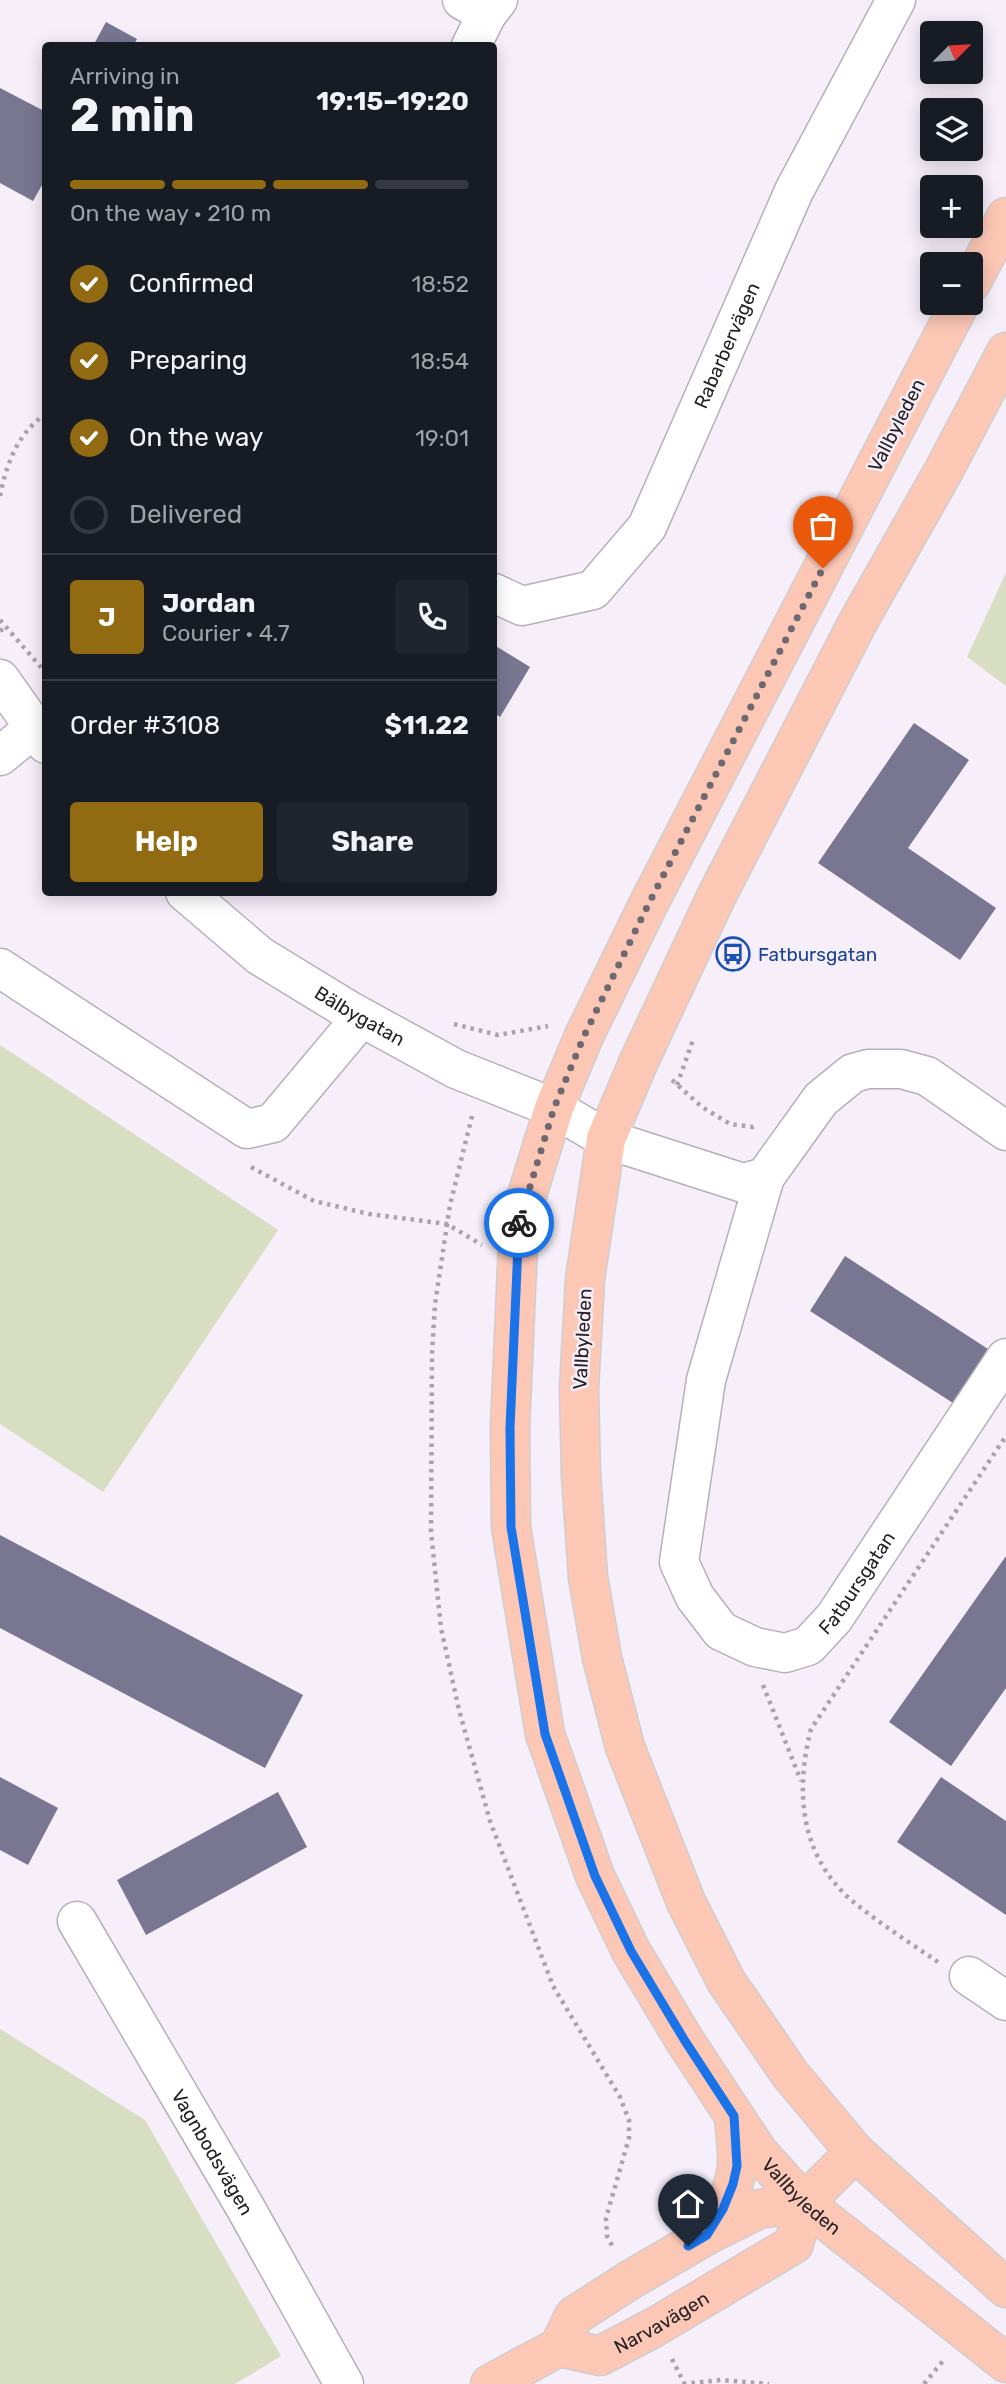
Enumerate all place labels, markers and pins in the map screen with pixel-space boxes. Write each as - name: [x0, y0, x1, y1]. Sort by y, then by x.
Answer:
- pin: [793, 496, 853, 568]
- bus stop icon: Fatbursgatan: [714, 935, 752, 973]
- place label: Fatbursgatan: [758, 943, 877, 966]
- pin: [658, 2174, 718, 2246]

